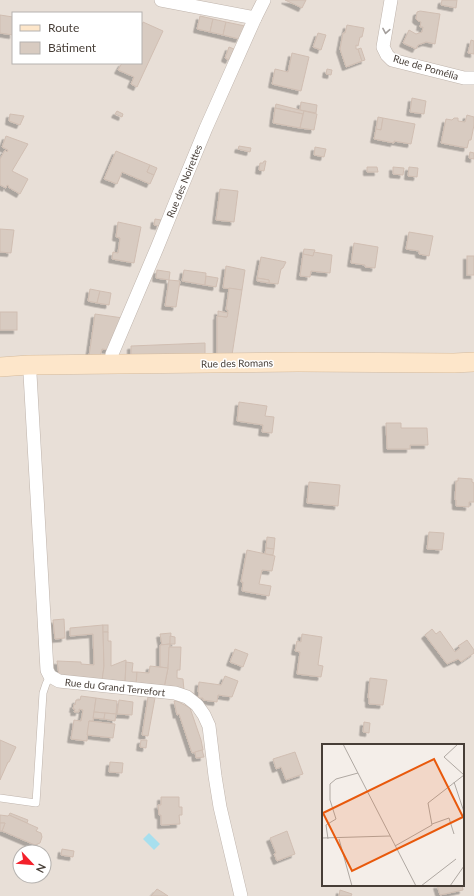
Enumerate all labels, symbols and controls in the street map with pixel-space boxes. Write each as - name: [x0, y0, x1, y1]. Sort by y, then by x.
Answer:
- legend: [12, 12, 142, 64]
- text: Route: [48, 20, 79, 35]
- one-way arrow: [382, 28, 390, 34]
- text: Bâtiment: [48, 40, 97, 55]
- street label: Rue de Pomélia: [392, 52, 460, 82]
- street label: Rue des Noirettes: [164, 143, 204, 219]
- street label: Rue des Romans: [201, 356, 273, 370]
- street label: Rue du Grand Terrefort: [64, 676, 166, 698]
- inset map: [322, 744, 464, 886]
- north arrow: [12, 844, 52, 884]
- text: N: [34, 862, 49, 875]

